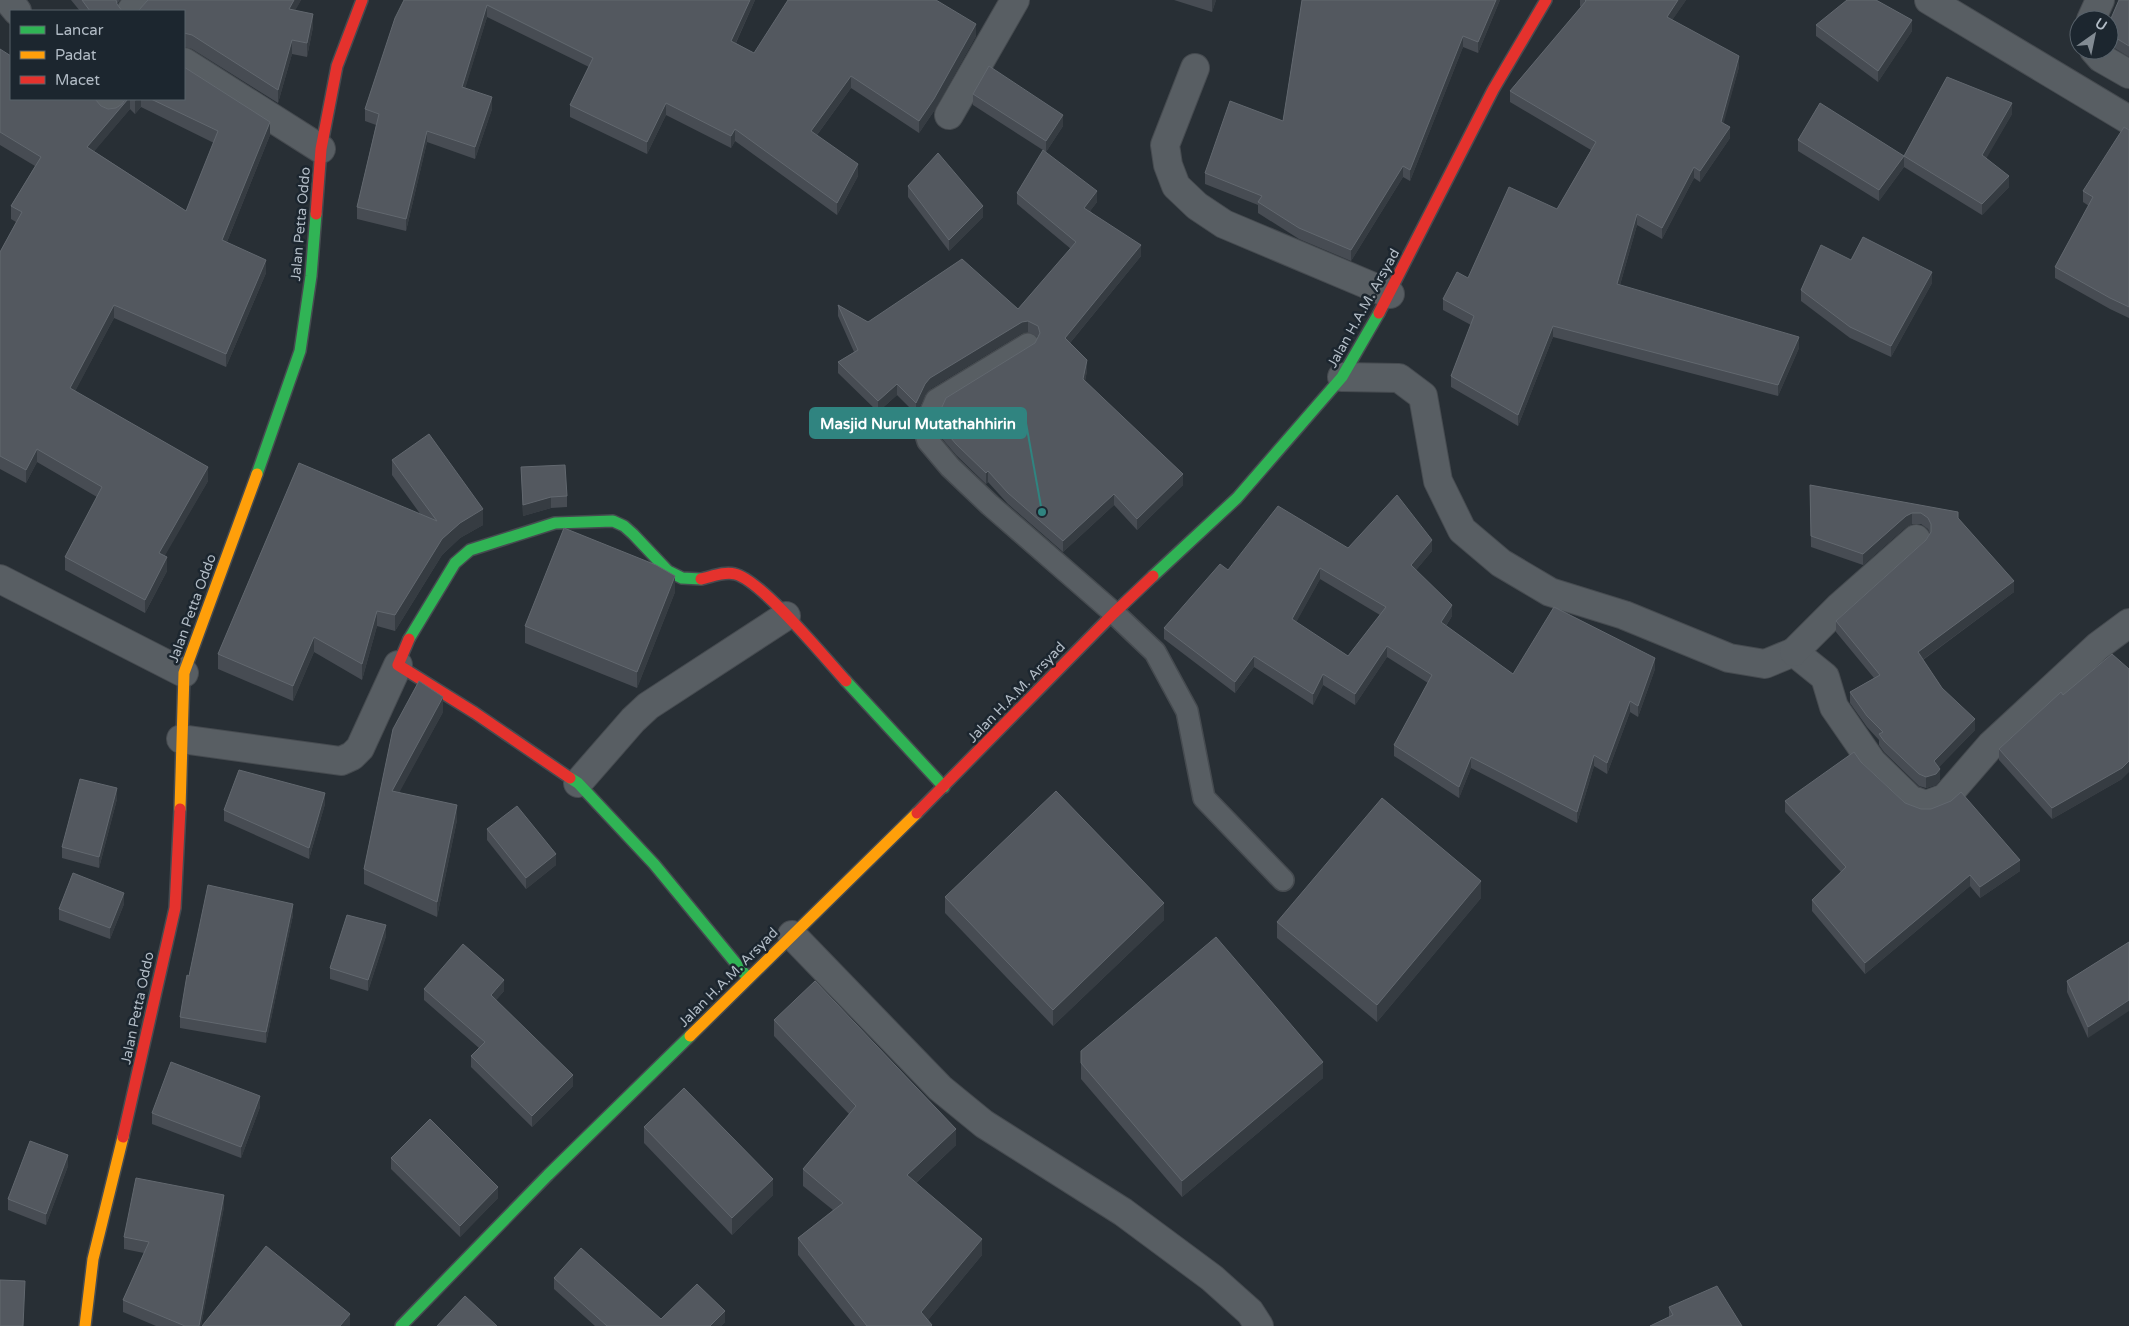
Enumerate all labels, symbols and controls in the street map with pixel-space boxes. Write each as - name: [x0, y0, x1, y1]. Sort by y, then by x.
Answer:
- legend: [10, 10, 185, 100]
- north arrow: [2069, 10, 2119, 60]
- text: U: [2092, 14, 2110, 35]
- text: Lancar: [55, 21, 104, 39]
- text: Padat: [55, 46, 97, 64]
- text: Macet: [55, 71, 100, 89]
- street label: Jalan Petta Oddo: [287, 166, 314, 282]
- street label: Jalan H.A.M. Arsyad: [1324, 246, 1403, 371]
- callout: Masjid Nurul Mutathahhirin: [810, 408, 1026, 438]
- text: Masjid Nurul Mutathahhirin: [820, 415, 1016, 434]
- street label: Jalan Petta Oddo: [165, 551, 220, 665]
- street label: Jalan H.A.M. Arsyad: [964, 638, 1069, 746]
- street label: Jalan H.A.M. Arsyad: [675, 924, 782, 1031]
- street label: Jalan Petta Oddo: [117, 950, 158, 1066]

